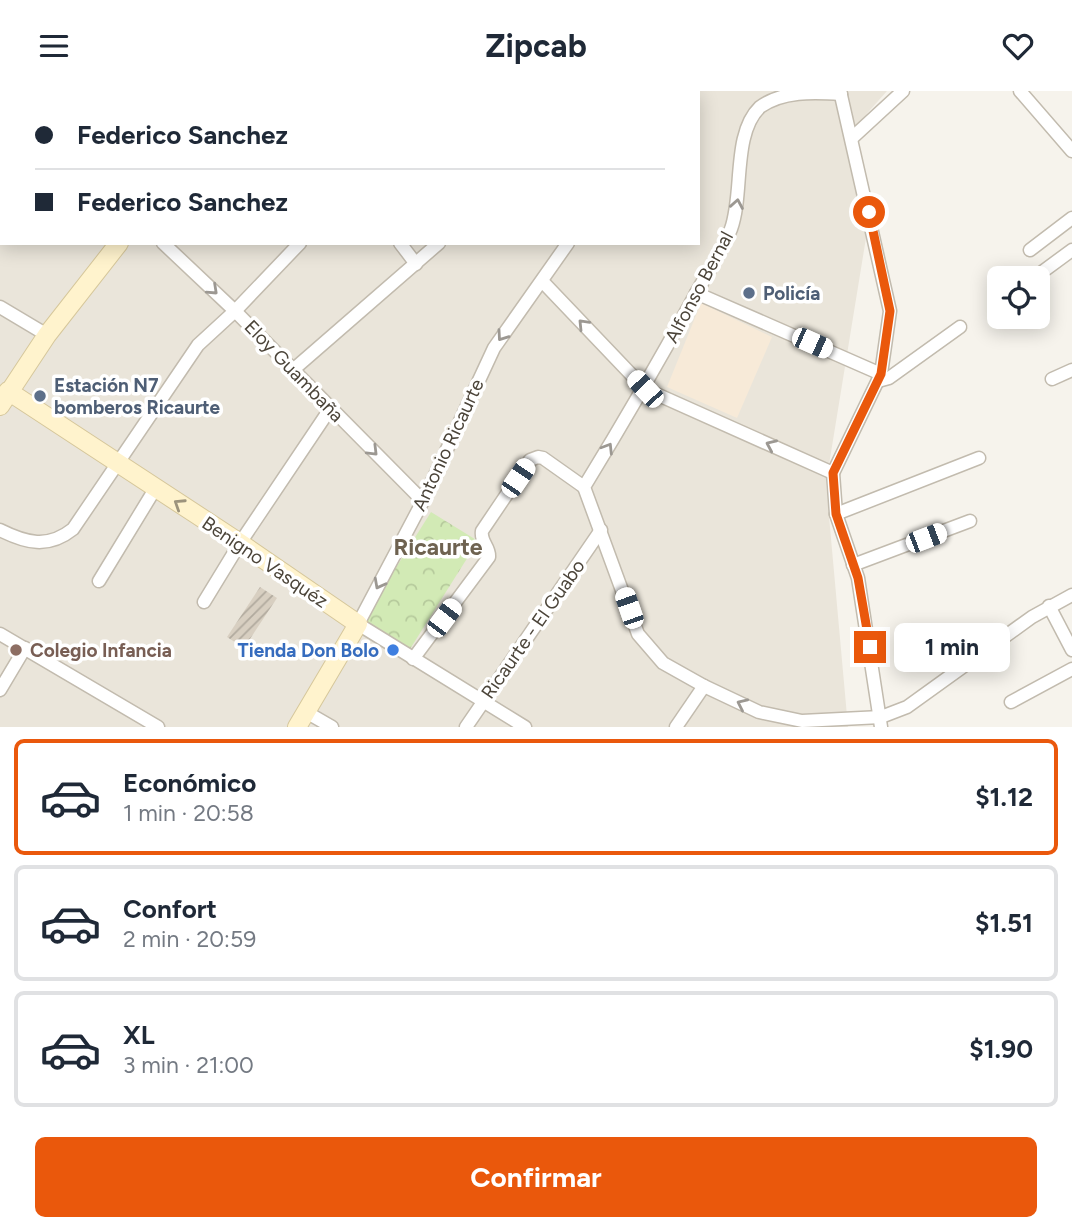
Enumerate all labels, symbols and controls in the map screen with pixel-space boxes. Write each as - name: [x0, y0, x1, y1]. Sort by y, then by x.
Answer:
- icon: menu: [35, 27, 73, 65]
- text: Zipcab: [485, 27, 587, 65]
- icon: heart: [999, 27, 1037, 65]
- text: Federico Sanchez: [77, 119, 288, 151]
- text: Federico Sanchez: [77, 186, 288, 218]
- route start: [853, 196, 885, 228]
- one-way arrow: [729, 198, 744, 210]
- street label: Alfonso Bernal: [660, 227, 738, 347]
- map controls: [987, 266, 1050, 329]
- button: locate: [987, 266, 1050, 329]
- one-way arrow: [205, 282, 218, 294]
- place label: Policía: [763, 282, 820, 305]
- marker: Policía: [741, 285, 757, 301]
- street label: Eloy Guambaña: [240, 315, 348, 427]
- one-way arrow: [579, 319, 592, 332]
- car: [789, 325, 836, 361]
- one-way arrow: [498, 328, 510, 341]
- car: [623, 366, 668, 412]
- place label: Estación N7 bomberos Ricaurte: [54, 374, 221, 419]
- street label: Antonio Ricaurte: [407, 375, 489, 515]
- marker: Estación N7 bomberos Ricaurte: [32, 388, 48, 404]
- one-way arrow: [766, 439, 778, 453]
- one-way arrow: [600, 442, 613, 455]
- one-way arrow: [365, 443, 378, 456]
- car: [498, 455, 539, 501]
- one-way arrow: [174, 500, 187, 513]
- street label: Benigno Vasquéz: [198, 511, 332, 613]
- car: [903, 521, 950, 555]
- district label: Ricaurte: [393, 533, 483, 561]
- street label: Ricaurte - El Guabo: [476, 555, 590, 703]
- one-way arrow: [374, 576, 387, 589]
- car: [613, 585, 646, 631]
- car: [423, 595, 466, 641]
- callout: 1 min: [894, 623, 1010, 671]
- route end: [854, 631, 886, 663]
- text: 1 min: [925, 633, 979, 661]
- place label: Colegio Infancia: [30, 639, 172, 662]
- place label: Tienda Don Bolo: [238, 639, 379, 662]
- marker: Colegio Infancia: [8, 642, 24, 658]
- marker: Tienda Don Bolo: [385, 642, 401, 658]
- one-way arrow: [737, 698, 750, 712]
- icon: car: [39, 766, 102, 829]
- text: Económico: [123, 767, 256, 799]
- text: $1.12: [975, 781, 1033, 813]
- text: 1 min · 20:58: [123, 799, 254, 827]
- icon: car: [39, 892, 102, 955]
- text: Confort: [123, 893, 217, 925]
- text: $1.51: [975, 907, 1033, 939]
- text: 2 min · 20:59: [123, 925, 256, 953]
- icon: car: [39, 1018, 102, 1081]
- text: XL: [123, 1019, 155, 1051]
- text: $1.90: [969, 1033, 1033, 1065]
- text: 3 min · 21:00: [123, 1051, 254, 1079]
- button: Confirmar: [35, 1137, 1037, 1217]

